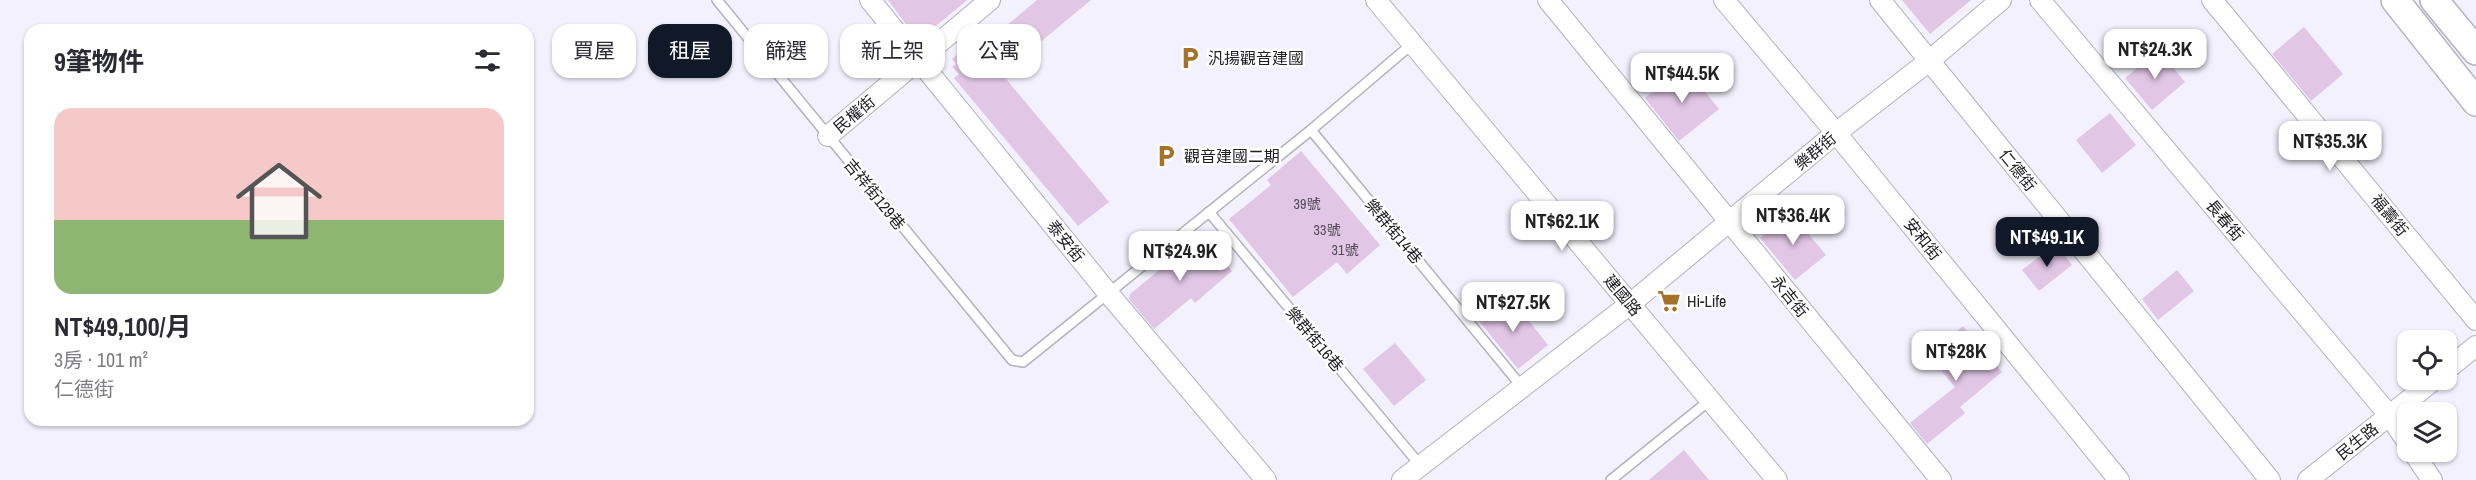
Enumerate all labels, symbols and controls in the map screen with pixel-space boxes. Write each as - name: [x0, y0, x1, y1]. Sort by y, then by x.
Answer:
- chip: 買屋: [552, 24, 636, 78]
- chip: 租屋: [648, 24, 732, 78]
- chip: 篩選: [744, 24, 828, 78]
- chip: 新上架: [840, 24, 945, 78]
- chip: 公寓: [957, 24, 1041, 78]
- pin: NT$24.3K: [2093, 29, 2217, 80]
- text: NT$24.3K: [2118, 35, 2192, 62]
- text: 9筆物件: [54, 44, 144, 79]
- icon: filters: [471, 44, 504, 77]
- parking icon: 汎揚觀音建國: [1177, 45, 1203, 71]
- place label: 汎揚觀音建國: [1208, 47, 1304, 69]
- pin: NT$44.5K: [1620, 53, 1744, 104]
- text: NT$44.5K: [1645, 59, 1719, 86]
- street label: 民權街: [829, 90, 879, 138]
- pin: NT$35.3K: [2268, 121, 2392, 172]
- street label: 樂群街: [1790, 127, 1840, 175]
- text: NT$35.3K: [2293, 127, 2367, 154]
- parking icon: 觀音建國二期: [1153, 143, 1179, 169]
- street label: 仁德街: [1994, 144, 2042, 196]
- place label: 觀音建國二期: [1184, 145, 1280, 167]
- icon: home: [225, 147, 333, 255]
- street label: 吉祥街129巷: [839, 154, 911, 234]
- street label: 福壽街: [2366, 189, 2414, 241]
- street label: 樂群街14巷: [1360, 194, 1428, 268]
- house number: 39號: [1294, 195, 1320, 213]
- pin: NT$36.4K: [1731, 195, 1855, 246]
- street label: 長春街: [2201, 195, 2249, 245]
- pin: NT$62.1K: [1500, 201, 1624, 252]
- text: NT$36.4K: [1756, 201, 1830, 228]
- text: NT$62.1K: [1525, 207, 1599, 234]
- street label: 安和街: [1899, 213, 1947, 265]
- street label: 泰安街: [1042, 215, 1090, 267]
- pin: NT$49.1K: [1985, 217, 2109, 268]
- house number: 33號: [1314, 221, 1340, 239]
- text: NT$49.1K: [2010, 223, 2084, 250]
- pin: NT$24.9K: [1118, 231, 1242, 282]
- text: NT$24.9K: [1143, 237, 1217, 264]
- house number: 31號: [1332, 241, 1358, 259]
- street label: 建國路: [1599, 270, 1647, 320]
- street label: 永吉街: [1766, 270, 1814, 322]
- pin: NT$27.5K: [1451, 282, 1575, 333]
- text: NT$27.5K: [1476, 288, 1550, 315]
- supermarket icon: Hi-Life: [1656, 288, 1682, 314]
- place label: Hi-Life: [1687, 290, 1726, 312]
- street label: 樂群街16巷: [1281, 302, 1349, 376]
- text: NT$49,100/月: [54, 309, 191, 344]
- map controls: [2397, 330, 2457, 462]
- button: locate: [2397, 330, 2457, 390]
- pin: NT$28K: [1907, 331, 2005, 382]
- text: NT$28K: [1925, 337, 1987, 364]
- text: 3房 · 101 m²: [54, 346, 148, 373]
- text: 仁德街: [54, 375, 114, 402]
- button: layers: [2397, 402, 2457, 462]
- street label: 民生路: [2331, 417, 2383, 465]

